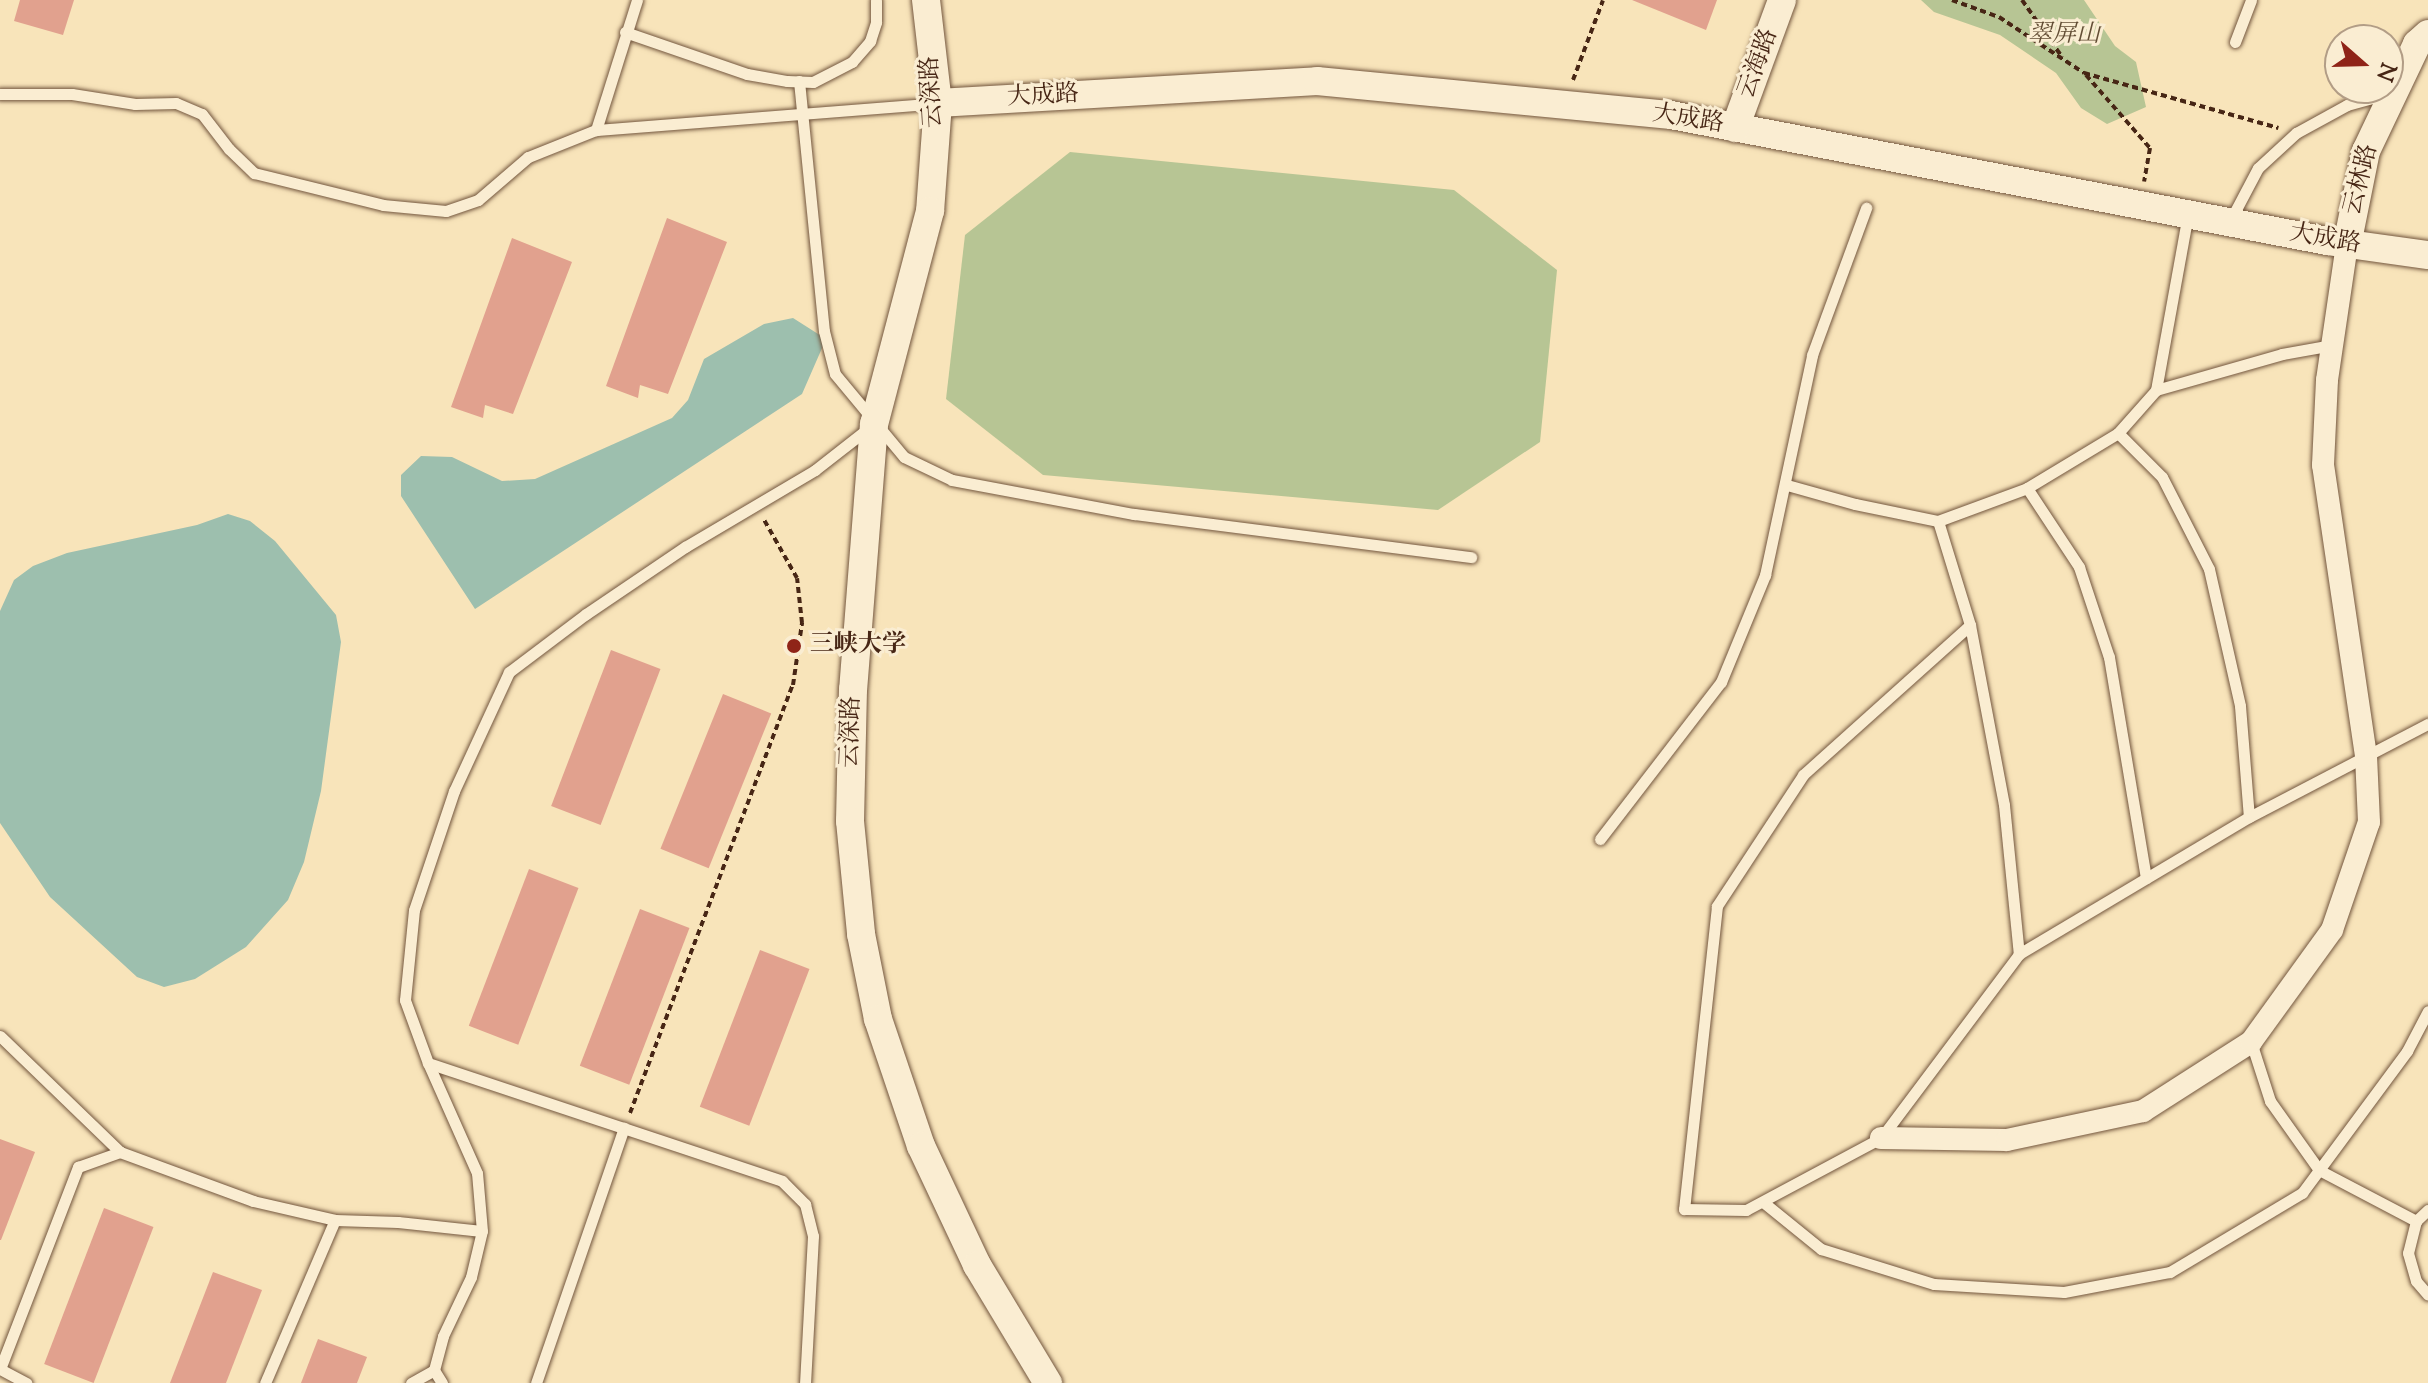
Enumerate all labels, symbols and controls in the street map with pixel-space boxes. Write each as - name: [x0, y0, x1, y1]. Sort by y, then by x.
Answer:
- park label: 翠屏山: [2028, 22, 2100, 50]
- north arrow: [2324, 24, 2404, 104]
- street label: 云海路: [1733, 25, 1785, 103]
- street label: 云深路: [917, 55, 949, 129]
- text: N: [2367, 58, 2403, 85]
- street label: 大成路: [1006, 81, 1080, 113]
- street label: 大成路: [1650, 100, 1726, 140]
- street label: 云林路: [2339, 142, 2385, 218]
- street label: 大成路: [2287, 220, 2363, 260]
- place label: 三峡大学: [810, 632, 906, 660]
- marker: 三峡大学: [785, 637, 803, 655]
- street label: 云深路: [836, 696, 868, 768]

